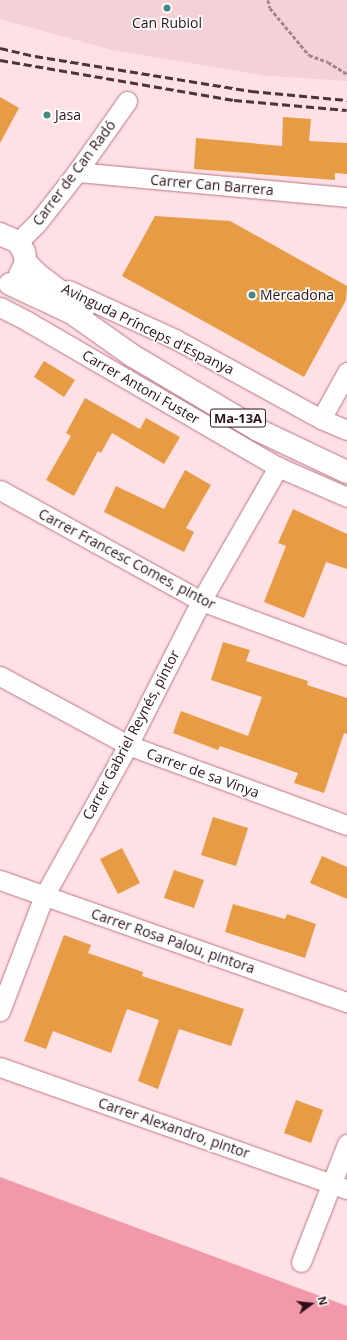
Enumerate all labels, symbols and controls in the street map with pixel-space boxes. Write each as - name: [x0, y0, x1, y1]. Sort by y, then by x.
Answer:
- marker: Can Rubiol: [162, 3, 172, 13]
- place label: Can Rubiol: [132, 15, 202, 31]
- place label: Jasa: [55, 107, 81, 123]
- marker: Jasa: [42, 110, 52, 120]
- street label: Carrer de Can Radó: [29, 117, 119, 229]
- street label: Carrer Can Barrera: [150, 171, 274, 199]
- street label: Avinguda Prínceps d'Espanya: [59, 280, 237, 378]
- place label: Mercadona: [260, 287, 334, 303]
- marker: Mercadona: [247, 290, 257, 300]
- street label: Carrer Antoni Fuster: [79, 346, 203, 428]
- road number: Ma-13A: [209, 407, 267, 429]
- street label: Carrer Francesc Comes, pintor: [36, 505, 218, 613]
- street label: Carrer Gabriel Reynés, pintor: [79, 647, 183, 823]
- street label: Carrer de sa Vinya: [144, 745, 262, 801]
- street label: Carrer Rosa Palou, pintora: [89, 905, 257, 977]
- street label: Carrer Alexandro, pintor: [96, 1094, 252, 1162]
- north arrow: [291, 1284, 331, 1324]
- text: N: [315, 1294, 331, 1307]

